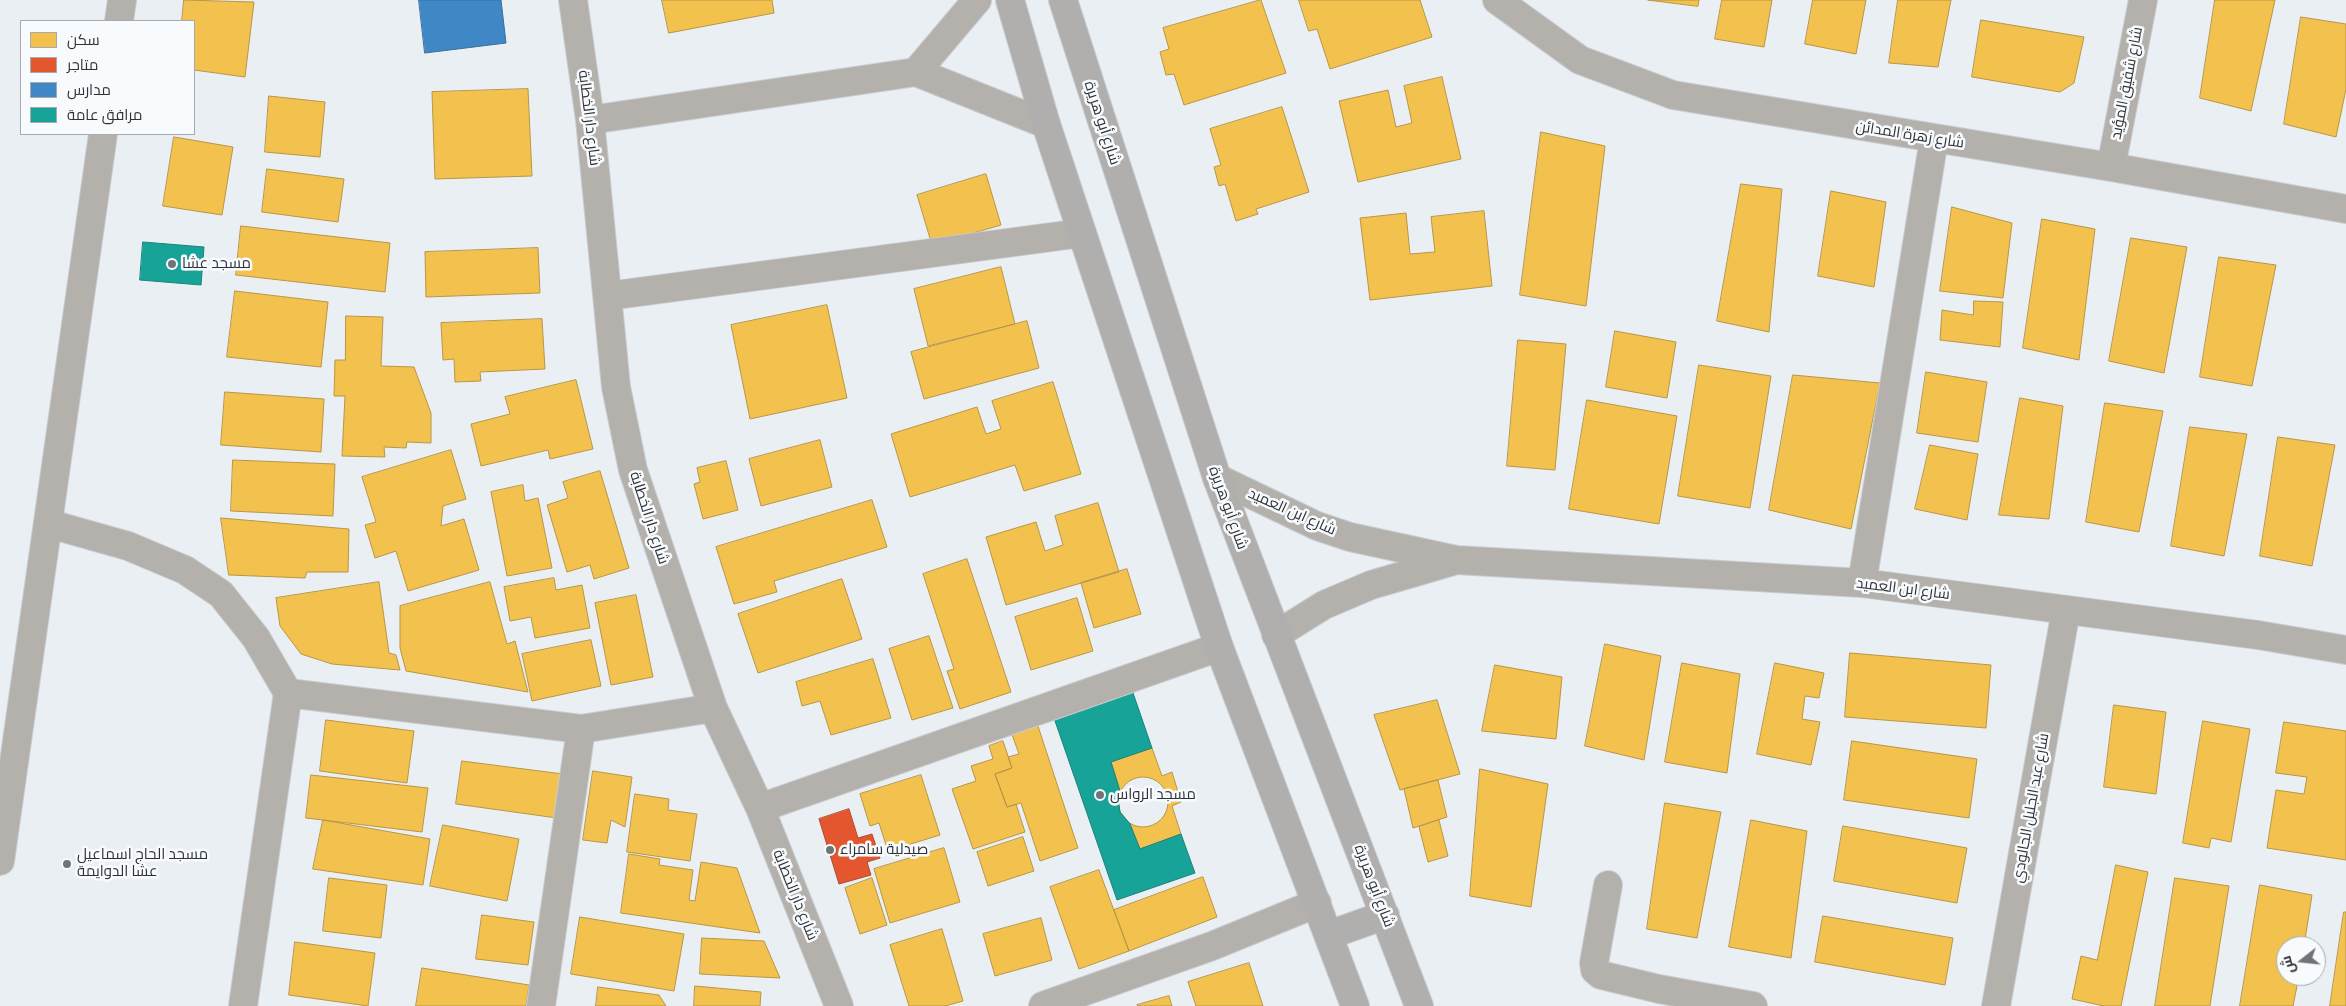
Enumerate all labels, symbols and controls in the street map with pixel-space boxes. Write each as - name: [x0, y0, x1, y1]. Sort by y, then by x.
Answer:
- legend: [20, 20, 195, 135]
- street label: شارع شفيق المؤيد: [2107, 25, 2147, 141]
- text: سكن: [67, 30, 100, 49]
- text: متاجر: [67, 55, 98, 74]
- street label: شارع دار الخطابة: [574, 69, 604, 167]
- street label: شارع أبو هريرة: [1080, 79, 1124, 167]
- text: مدارس: [67, 80, 111, 99]
- text: مرافق عامة: [67, 105, 142, 124]
- street label: شارع زهرة المدائن: [1855, 118, 1965, 152]
- place label: مسجد عشا: [182, 255, 251, 273]
- marker: مسجد عشا: [166, 258, 178, 270]
- street label: شارع أبو هريرة: [1205, 464, 1251, 552]
- street label: شارع دار الخطابة: [626, 469, 672, 567]
- street label: شارع ابن العميد: [1245, 485, 1339, 539]
- street label: شارع ابن العميد: [1855, 574, 1951, 604]
- street label: شارع عبد الجليل الجالودي: [2009, 732, 2053, 884]
- place label: مسجد الرواس: [1110, 786, 1196, 804]
- marker: مسجد الرواس: [1094, 789, 1106, 801]
- place label: صيدلية سامراء: [840, 841, 928, 859]
- street label: شارع أبو هريرة: [1350, 842, 1398, 930]
- marker: صيدلية سامراء: [824, 844, 836, 856]
- place label: مسجد الحاج اسماعيل عشا الدوايمة: [77, 846, 208, 881]
- street label: شارع دار الخطابة: [769, 847, 821, 943]
- marker: مسجد الحاج اسماعيل عشا الدوايمة: [61, 858, 73, 870]
- north arrow: [2276, 936, 2326, 986]
- text: ش: [2276, 954, 2299, 976]

